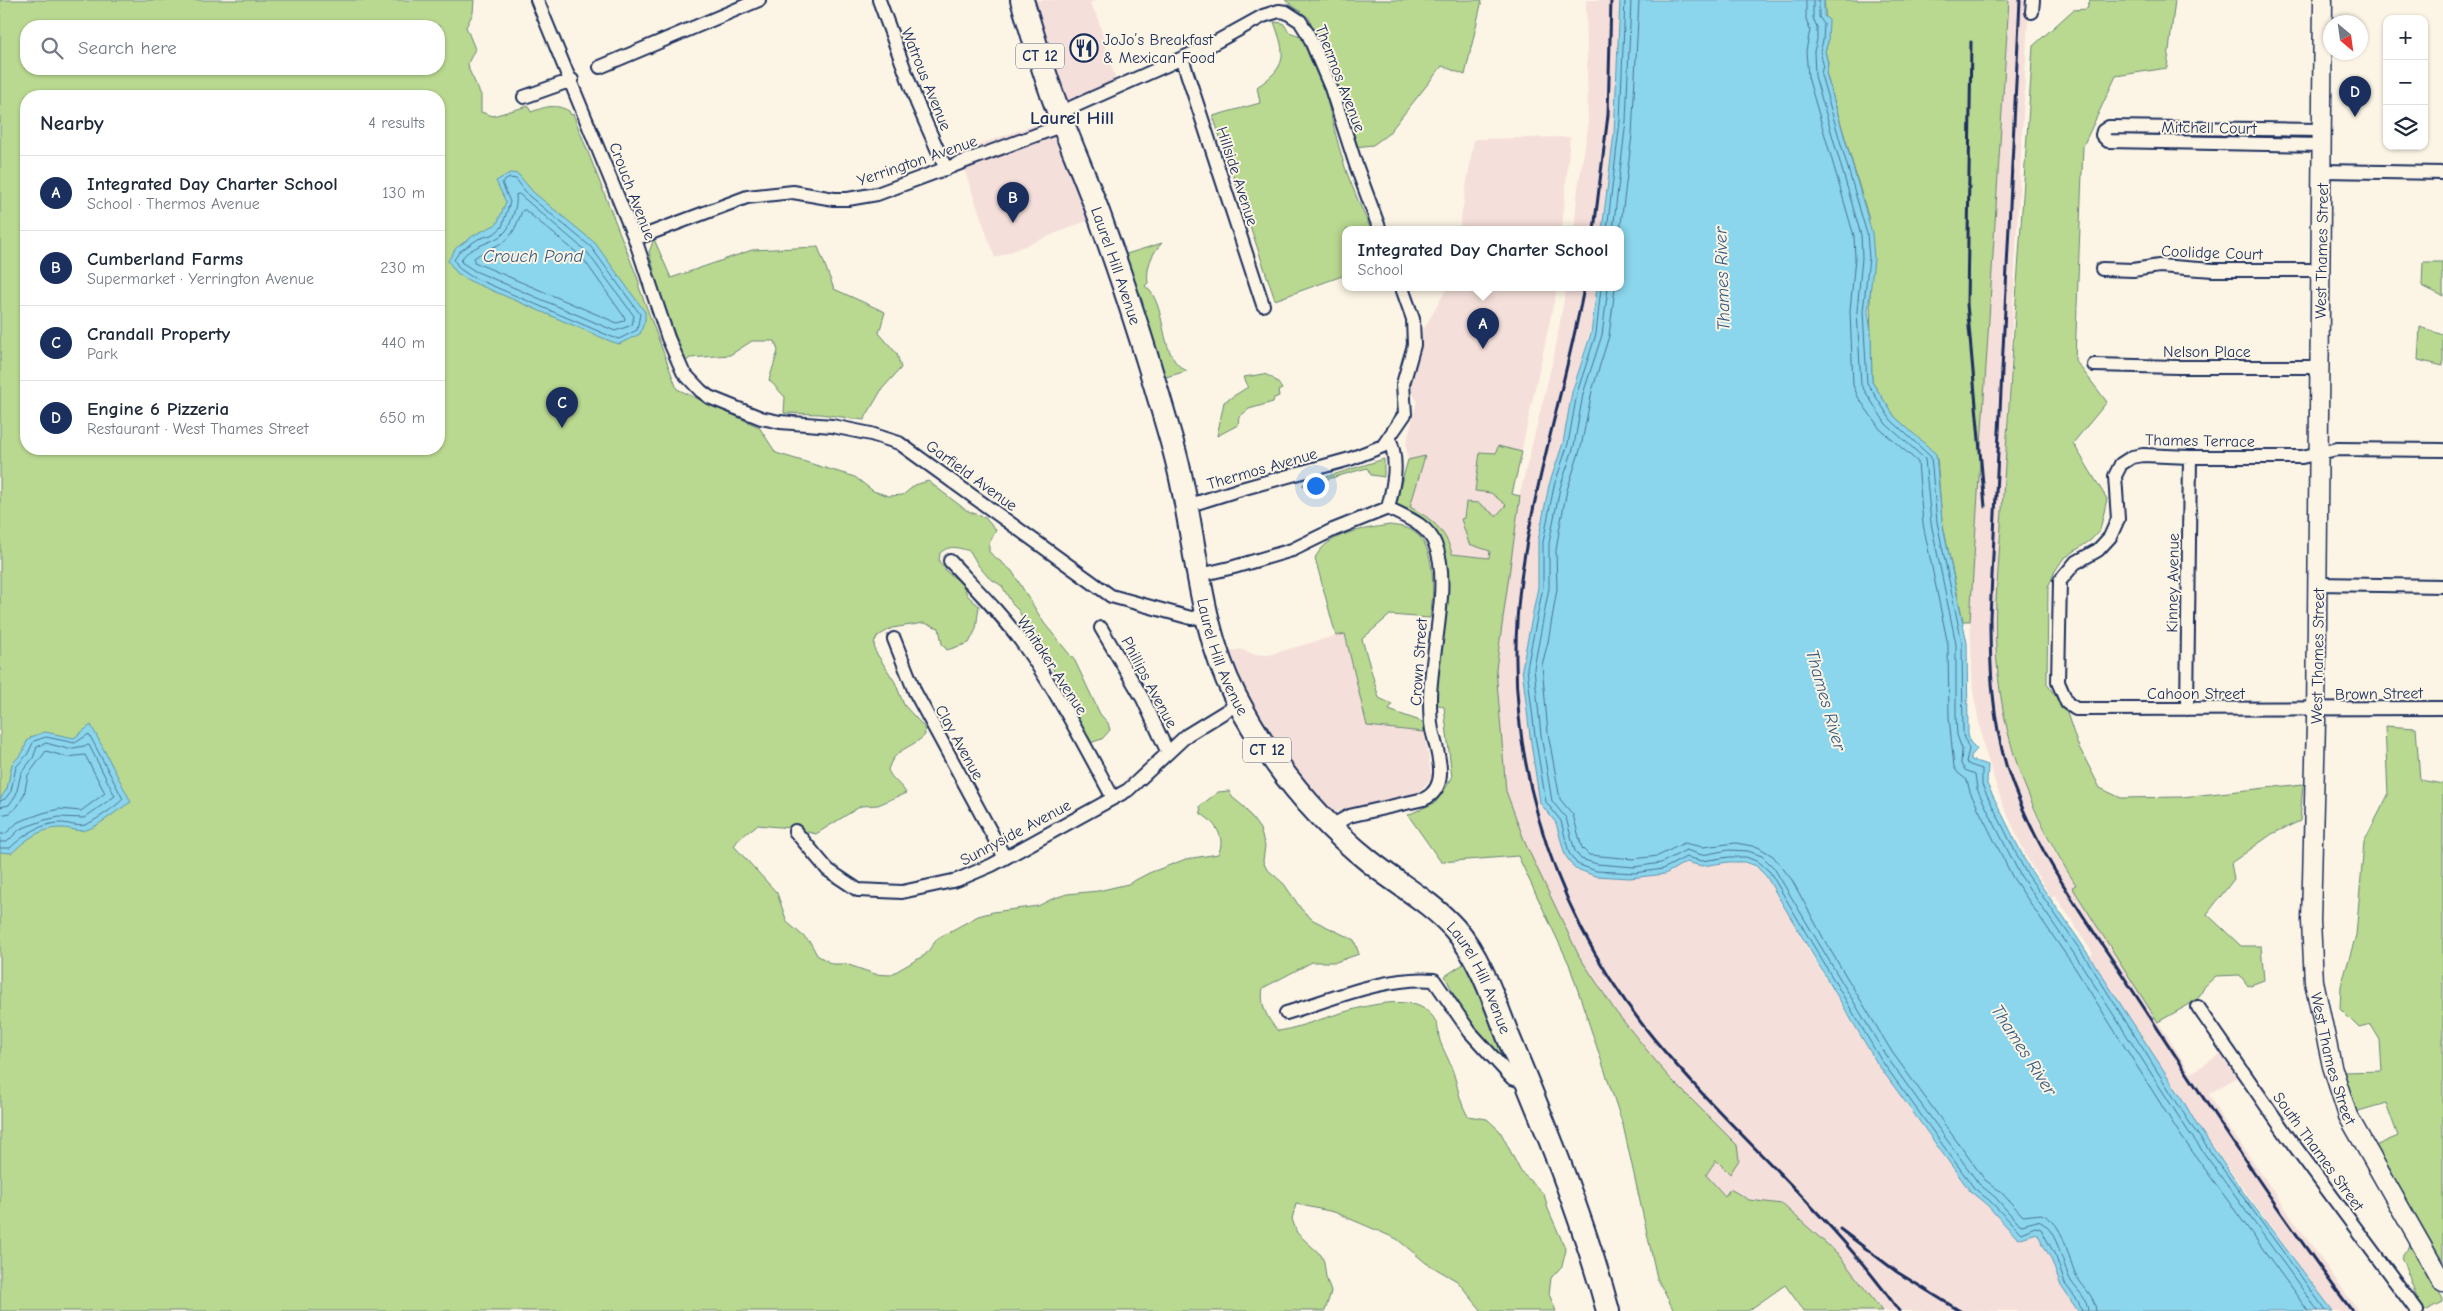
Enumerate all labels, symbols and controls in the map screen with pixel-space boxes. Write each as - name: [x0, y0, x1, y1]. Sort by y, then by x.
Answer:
- north arrow: [2323, 15, 2368, 60]
- map controls: [2383, 15, 2428, 150]
- button: +: [2383, 15, 2428, 60]
- search box: [20, 20, 445, 75]
- street label: Thermos Avenue: [1311, 22, 1369, 135]
- street label: Watrous Avenue: [897, 25, 955, 133]
- place label: JoJo’s Breakfast & Mexican Food: [1103, 31, 1215, 67]
- restaurant icon: JoJo’s Breakfast & Mexican Food: [1069, 33, 1099, 63]
- icon: search: [38, 34, 66, 62]
- text: Search here: [78, 37, 177, 59]
- road number: CT 12: [1016, 44, 1064, 68]
- button: −: [2383, 60, 2428, 105]
- pin: D: [2339, 76, 2371, 117]
- button: layers: [2383, 105, 2428, 150]
- district label: Laurel Hill: [1030, 107, 1114, 129]
- text: Nearby: [40, 111, 104, 135]
- text: 4 results: [368, 114, 425, 132]
- street label: Mitchell Court: [2161, 118, 2257, 138]
- street label: Hillside Avenue: [1213, 125, 1262, 228]
- street label: Yerrington Avenue: [855, 132, 980, 190]
- street label: Crouch Avenue: [605, 140, 659, 243]
- text: Integrated Day Charter School: [87, 173, 338, 195]
- pin: B: [997, 182, 1029, 223]
- street label: West Thames Street: [2312, 183, 2332, 319]
- text: A: [52, 184, 60, 202]
- text: 130 m: [382, 184, 425, 202]
- text: School · Thermos Avenue: [87, 195, 260, 213]
- street label: Laurel Hill Avenue: [1087, 204, 1144, 327]
- popup: [1342, 226, 1624, 291]
- water label: Thames River: [1710, 226, 1735, 331]
- text: Integrated Day Charter School: [1358, 239, 1608, 261]
- street label: Coolidge Court: [2161, 242, 2263, 264]
- water label: Crouch Pond: [483, 246, 583, 267]
- text: Cumberland Farms: [87, 248, 243, 270]
- text: B: [51, 259, 61, 277]
- text: 230 m: [380, 259, 425, 277]
- text: School: [1358, 261, 1403, 279]
- text: Supermarket · Yerrington Avenue: [87, 270, 314, 288]
- pin: A: [1467, 308, 1499, 349]
- text: Crandall Property: [87, 323, 230, 345]
- text: C: [51, 334, 61, 352]
- text: 440 m: [381, 334, 425, 352]
- street label: Nelson Place: [2163, 343, 2251, 361]
- text: Park: [87, 345, 118, 363]
- pin: C: [546, 387, 578, 428]
- text: Engine 6 Pizzeria: [87, 398, 229, 420]
- text: D: [51, 409, 61, 427]
- text: 650 m: [379, 409, 425, 427]
- text: Restaurant · West Thames Street: [87, 420, 309, 438]
- street label: Thames Terrace: [2145, 431, 2255, 451]
- street label: Garfield Avenue: [922, 437, 1020, 515]
- street label: Thermos Avenue: [1205, 445, 1319, 493]
- your location: [1303, 473, 1329, 499]
- street label: Kinney Avenue: [2163, 533, 2183, 633]
- street label: West Thames Street: [2308, 588, 2328, 724]
- street label: Laurel Hill Avenue: [1193, 597, 1252, 719]
- street label: Whitaker Avenue: [1013, 613, 1091, 718]
- street label: Crown Street: [1407, 617, 1431, 707]
- street label: Phillips Avenue: [1117, 634, 1181, 731]
- water label: Thames River: [1801, 647, 1850, 754]
- street label: Brown Street: [2335, 684, 2424, 704]
- street label: Cahoon Street: [2147, 685, 2245, 703]
- street label: Clay Avenue: [931, 702, 987, 783]
- road number: CT 12: [1243, 738, 1291, 762]
- street label: Sunnyside Avenue: [957, 796, 1074, 870]
- street label: Laurel Hill Avenue: [1443, 918, 1514, 1036]
- street label: West Thames Street: [2306, 991, 2359, 1129]
- water label: Thames River: [1986, 1001, 2061, 1100]
- street label: South Thames Street: [2269, 1089, 2368, 1215]

